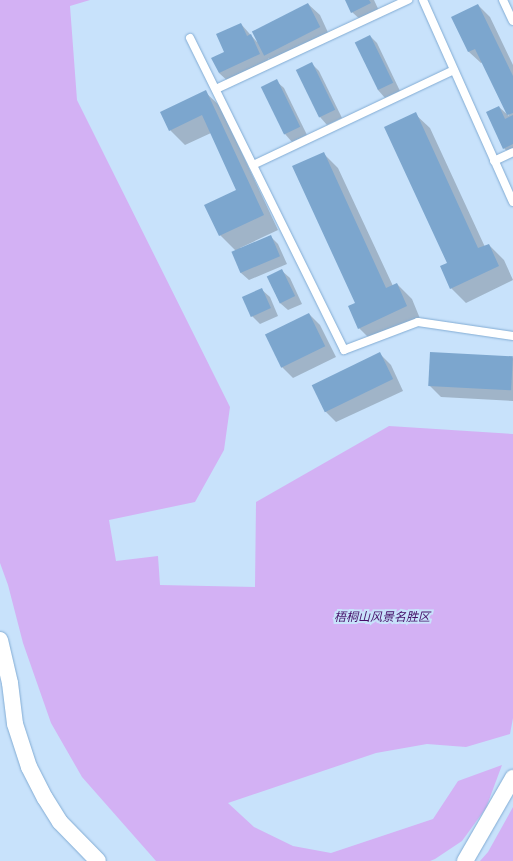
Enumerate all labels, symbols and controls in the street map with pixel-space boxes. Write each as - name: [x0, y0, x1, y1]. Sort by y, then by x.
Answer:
- park label: 梧桐山风景名胜区: [334, 611, 430, 625]

